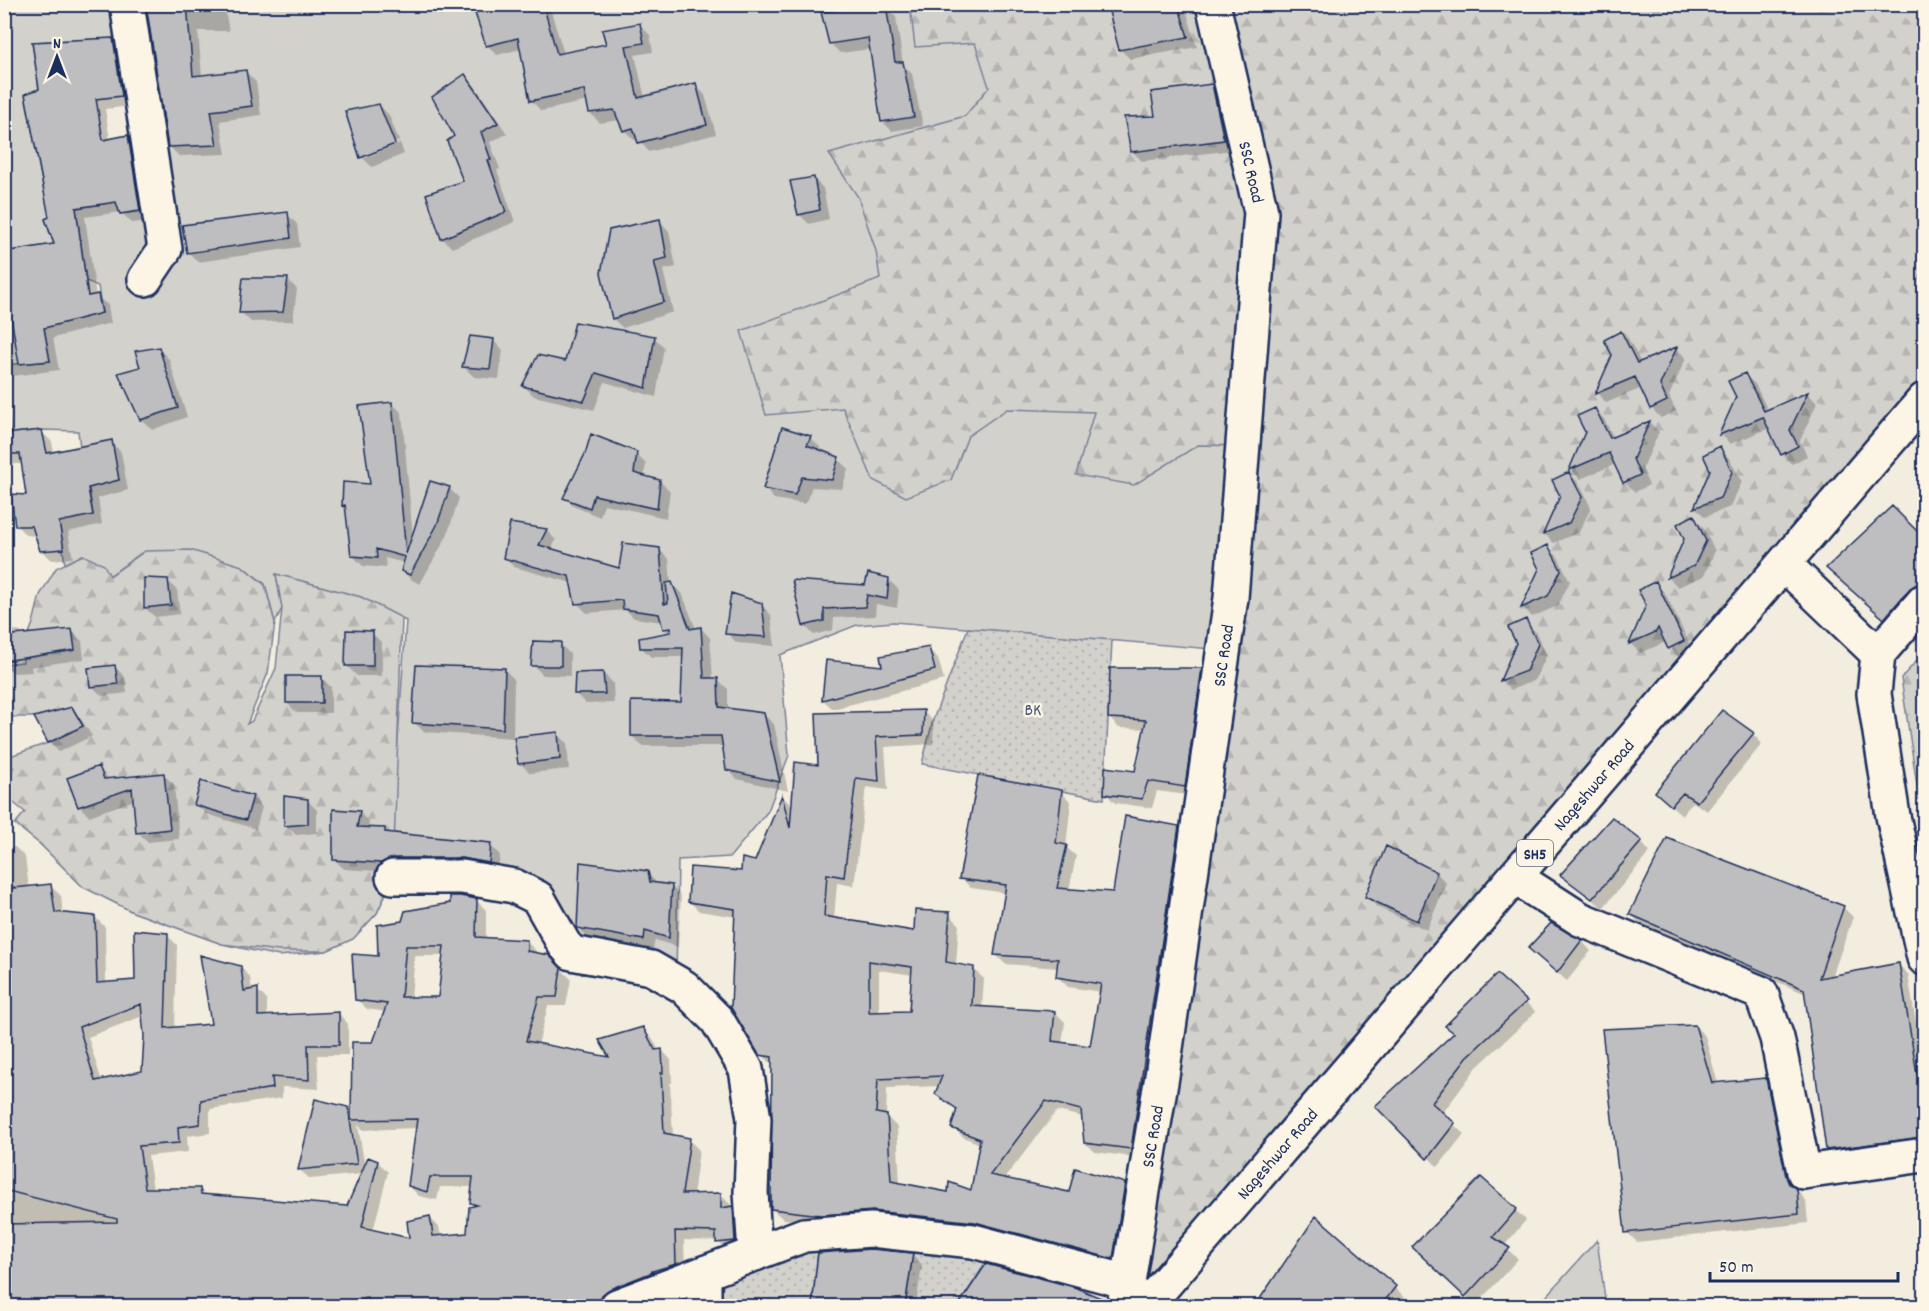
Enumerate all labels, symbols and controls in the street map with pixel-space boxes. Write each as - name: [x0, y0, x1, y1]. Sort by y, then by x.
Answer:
- north arrow: [27, 27, 87, 87]
- text: N: [53, 33, 61, 56]
- street label: SSC Road: [1230, 139, 1269, 206]
- street label: SSC Road: [1208, 623, 1242, 689]
- park label: BK: [1025, 699, 1041, 724]
- street label: Nageshwar Road: [1549, 735, 1642, 838]
- road number: SH5: [1517, 840, 1553, 866]
- street label: SSC Road: [1137, 1104, 1172, 1170]
- street label: Nageshwar Road: [1232, 1104, 1325, 1206]
- scale bar: [1710, 1245, 1898, 1283]
- text: 50 m: [1719, 1256, 1754, 1281]

